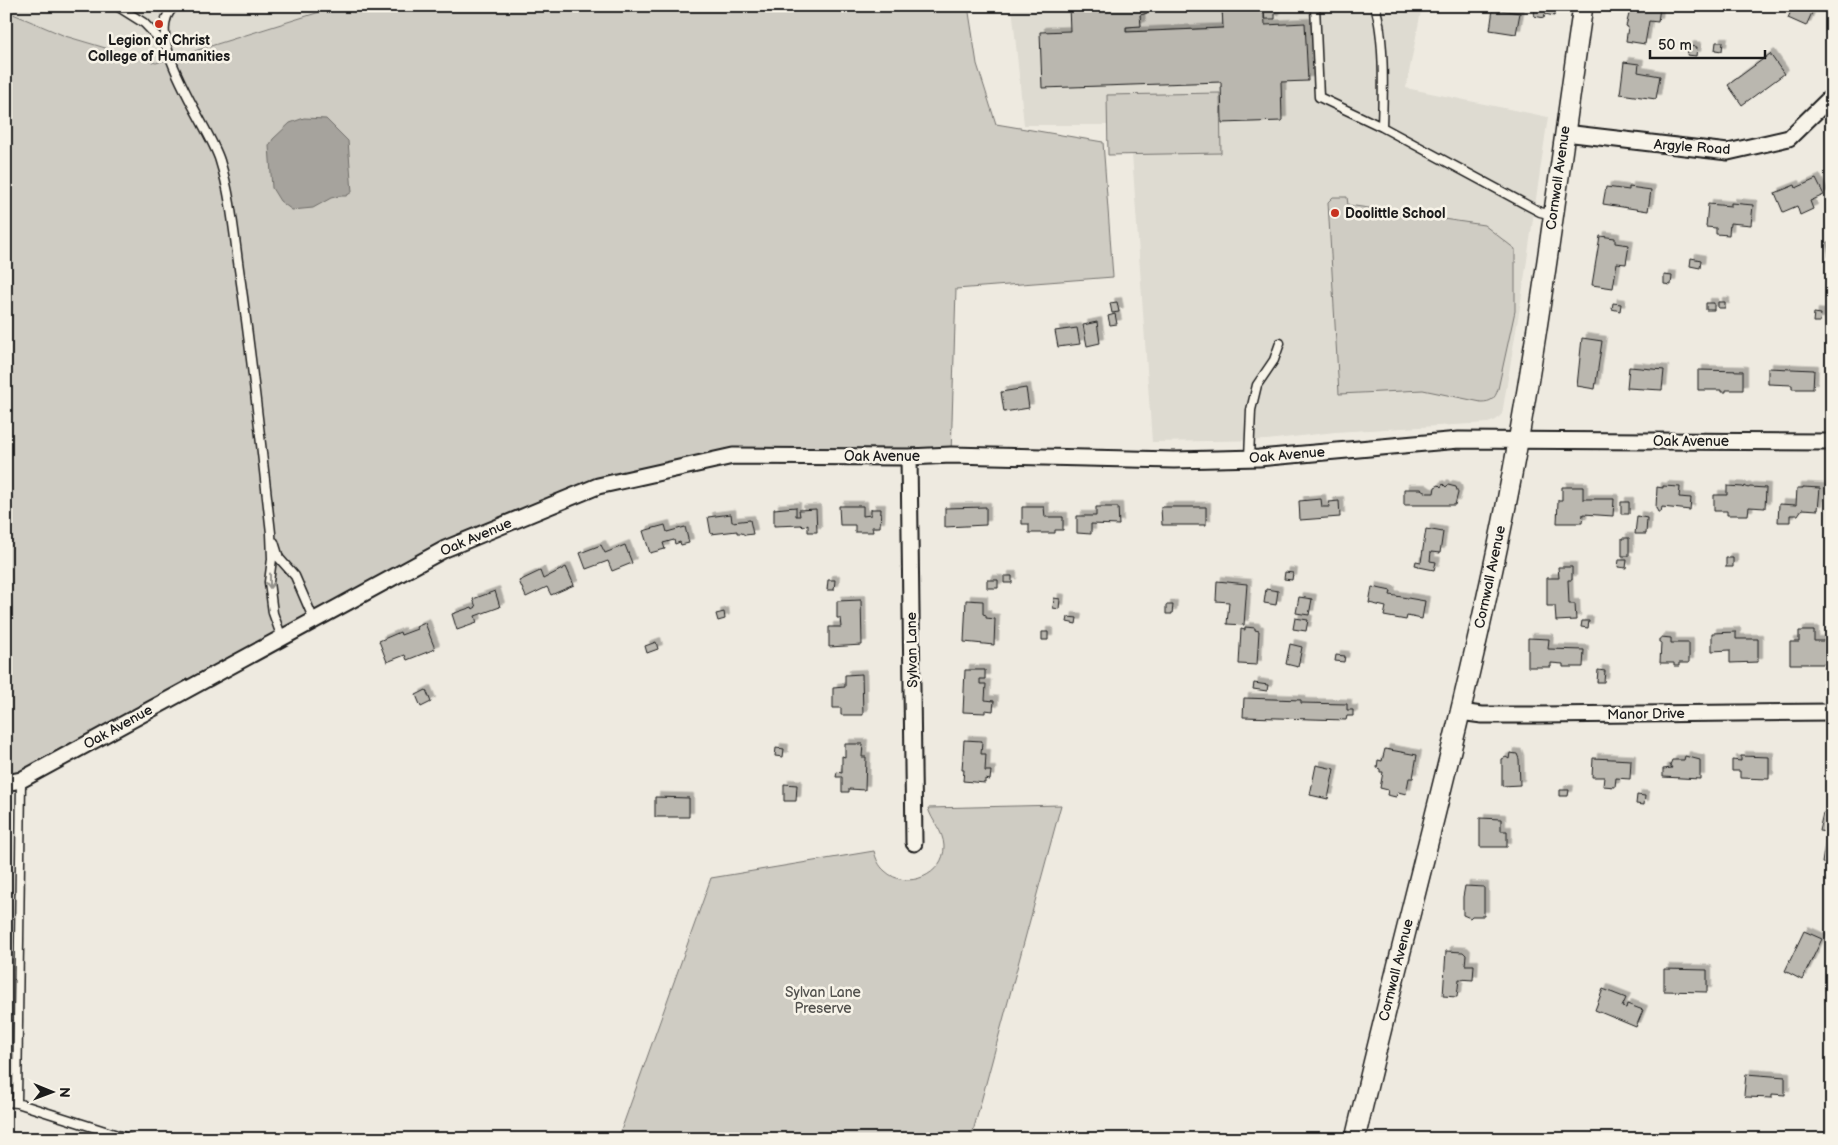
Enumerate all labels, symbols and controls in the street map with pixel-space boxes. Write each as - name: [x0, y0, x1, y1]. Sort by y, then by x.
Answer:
- marker: Legion of Christ College of Humanities: [153, 18, 165, 30]
- scale bar: [1650, 28, 1766, 60]
- place label: Legion of Christ College of Humanities: [88, 32, 230, 65]
- text: 50 m: [1658, 36, 1692, 55]
- street label: Cornwall Avenue: [1542, 125, 1574, 231]
- street label: Argyle Road: [1653, 136, 1731, 158]
- place label: Doolittle School: [1345, 205, 1446, 222]
- marker: Doolittle School: [1329, 207, 1341, 219]
- street label: Oak Avenue: [1653, 433, 1729, 450]
- street label: Oak Avenue: [1248, 443, 1326, 467]
- street label: Oak Avenue: [844, 448, 920, 465]
- street label: Oak Avenue: [438, 514, 514, 560]
- street label: Cornwall Avenue: [1471, 524, 1509, 630]
- one-way arrow: [265, 573, 275, 589]
- street label: Sylvan Lane: [903, 612, 921, 688]
- street label: Oak Avenue: [81, 701, 155, 753]
- street label: Manor Drive: [1607, 705, 1685, 723]
- street label: Cornwall Avenue: [1375, 917, 1417, 1023]
- park label: Sylvan Lane Preserve: [785, 984, 861, 1017]
- north arrow: [28, 1068, 78, 1118]
- text: N: [56, 1087, 73, 1098]

